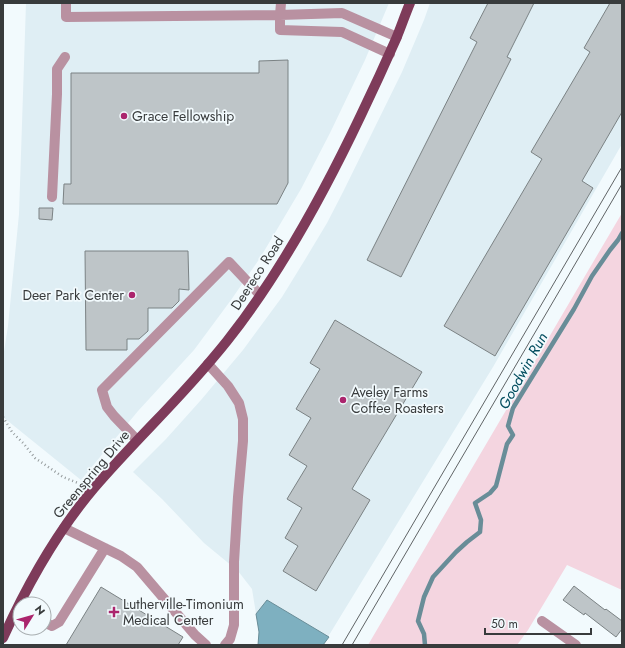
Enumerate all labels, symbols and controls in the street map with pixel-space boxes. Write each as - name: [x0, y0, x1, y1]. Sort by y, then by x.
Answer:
- place label: Grace Fellowship: [132, 106, 234, 126]
- marker: Grace Fellowship: [119, 111, 129, 121]
- street label: Deereco Road: [226, 232, 288, 314]
- place label: Deer Park Center: [22, 285, 124, 305]
- marker: Deer Park Center: [127, 290, 137, 300]
- water label: Goodwin Run: [493, 329, 553, 413]
- place label: Aveley Farms Coffee Roasters: [351, 382, 444, 418]
- marker: Aveley Farms Coffee Roasters: [338, 395, 348, 405]
- street label: Greenspring Drive: [48, 425, 134, 523]
- place label: Lutherville-Timonium Medical Center: [123, 594, 244, 630]
- north arrow: [12, 596, 52, 636]
- text: N: [31, 602, 49, 618]
- marker: Lutherville-Timonium Medical Center: [108, 606, 120, 618]
- scale bar: [485, 610, 591, 636]
- text: 50 m: [491, 615, 518, 633]

